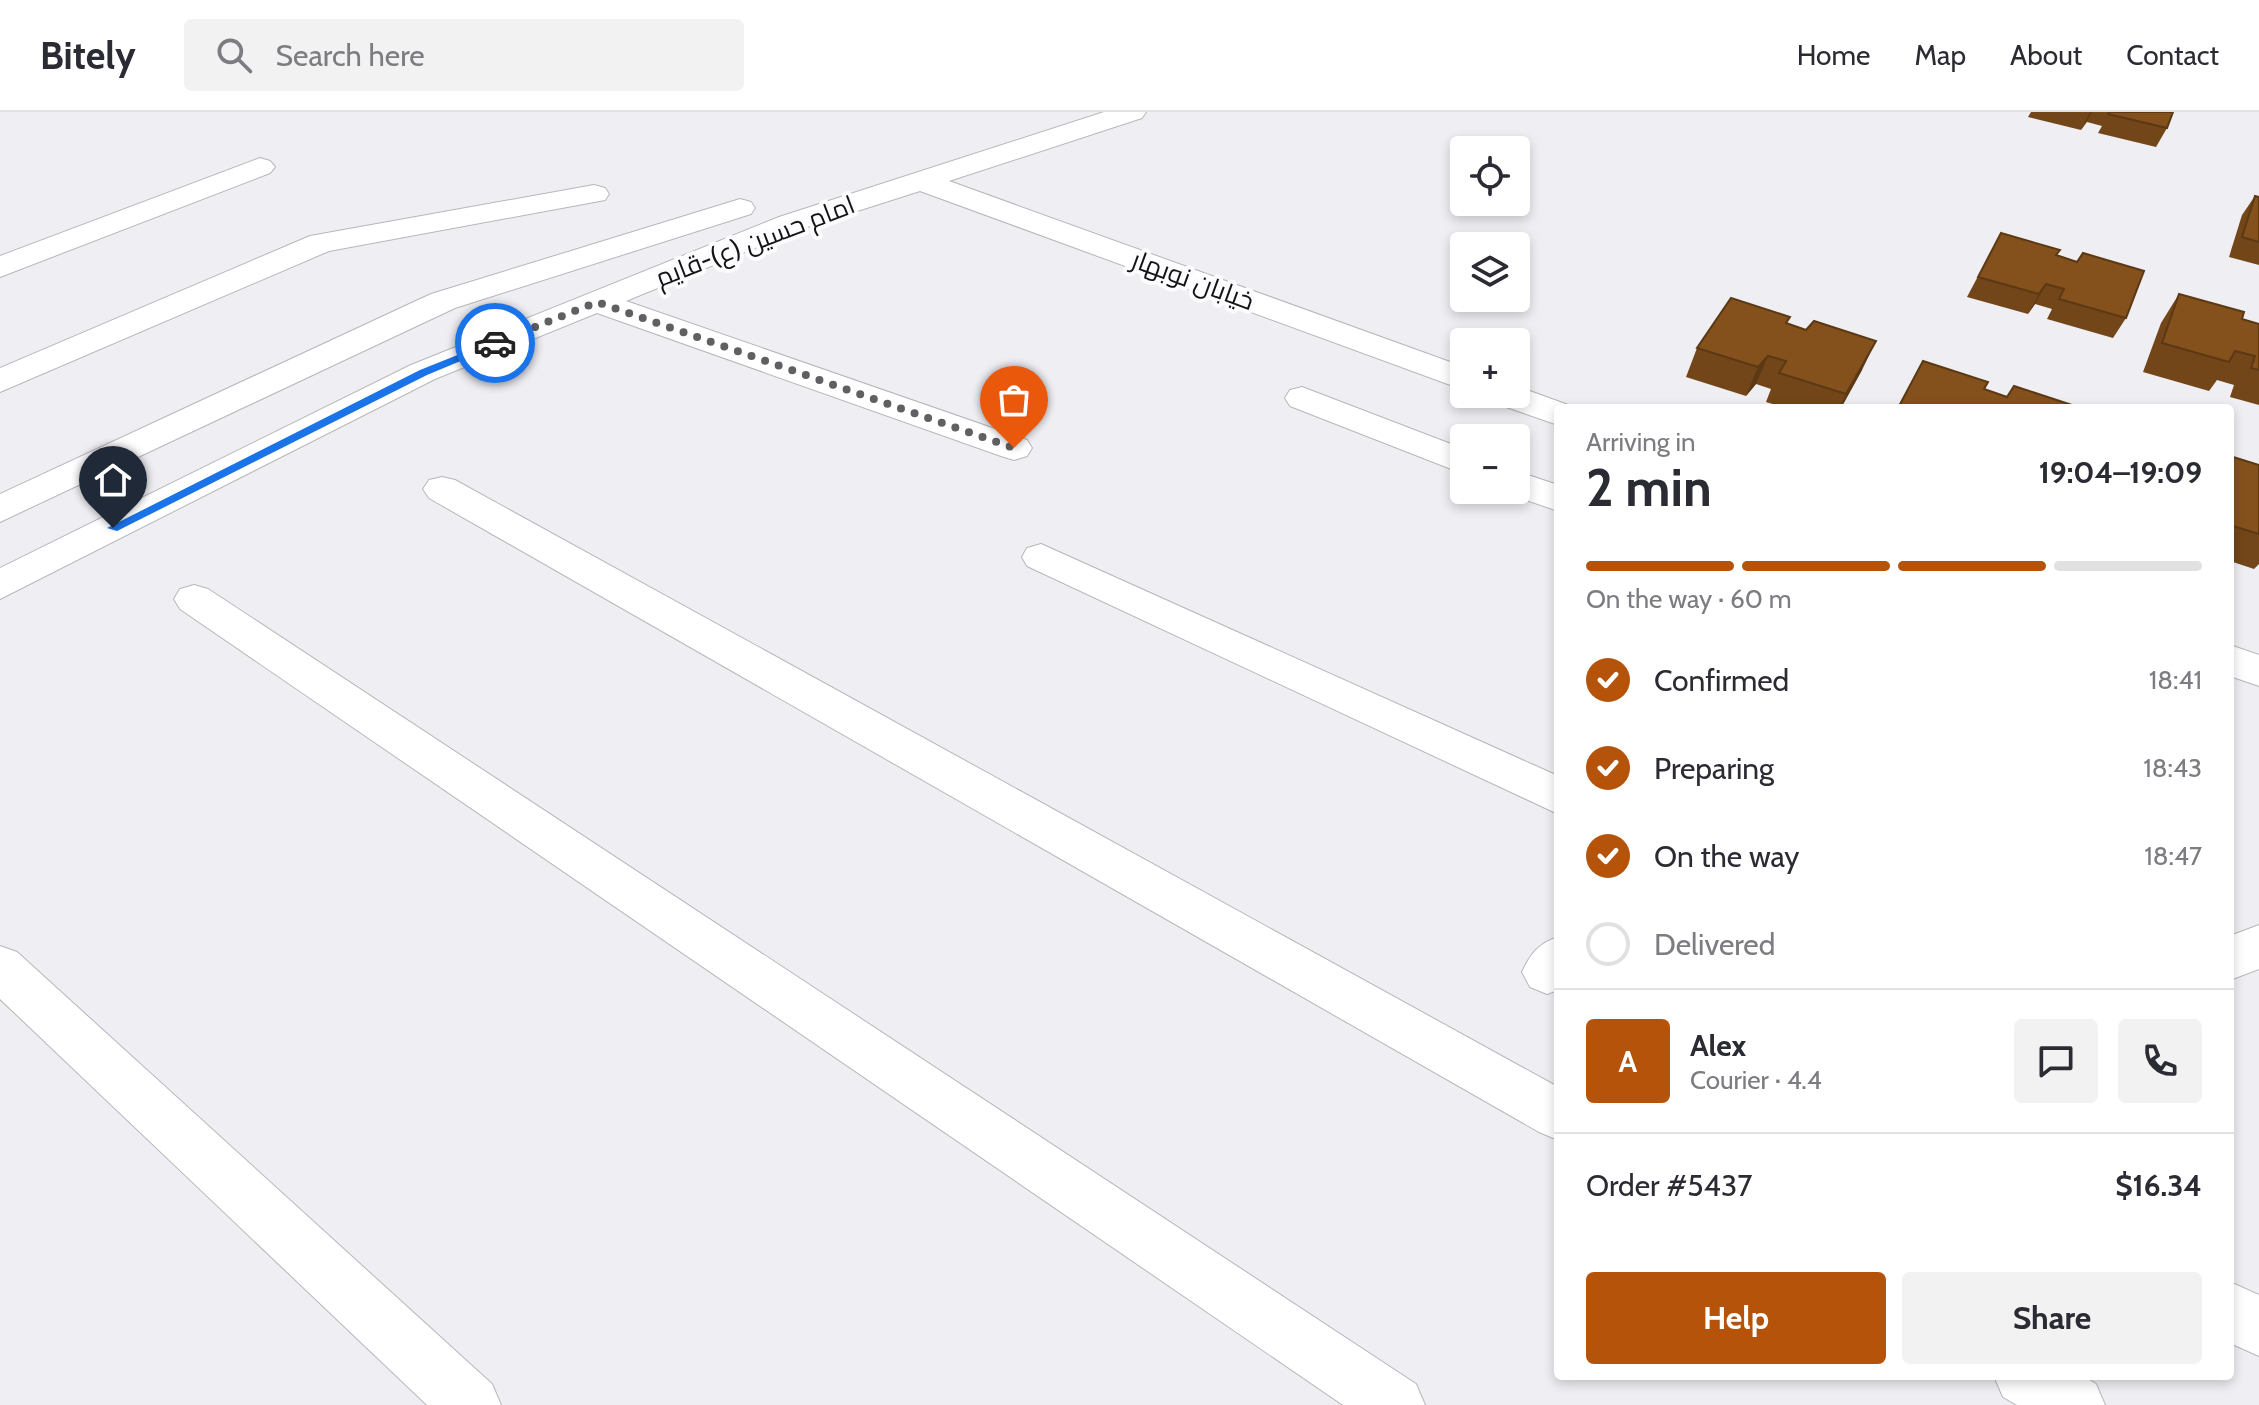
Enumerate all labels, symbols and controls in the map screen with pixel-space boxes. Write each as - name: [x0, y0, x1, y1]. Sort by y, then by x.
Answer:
- search box: [184, 19, 744, 91]
- text: Bitely: [40, 32, 136, 79]
- icon: search: [212, 33, 256, 77]
- text: Search here: [276, 37, 425, 74]
- text: Home: [1797, 38, 1870, 72]
- text: Map: [1914, 38, 1966, 72]
- text: About: [2010, 38, 2082, 72]
- text: Contact: [2126, 38, 2219, 72]
- map controls: [1450, 136, 1530, 504]
- button: locate: [1450, 136, 1530, 216]
- street label: امام حسین (ع)-قایم: [651, 188, 860, 296]
- button: layers: [1450, 232, 1530, 312]
- street label: خیابان نوبهار: [1125, 242, 1259, 317]
- courier: [455, 303, 535, 383]
- icon: car: [473, 321, 517, 365]
- button: +: [1450, 328, 1530, 408]
- pin: [980, 366, 1048, 448]
- icon: bag: [992, 378, 1036, 422]
- button: −: [1450, 424, 1530, 504]
- text: Arriving in: [1586, 426, 1696, 458]
- pin: [79, 446, 147, 528]
- text: 19:04–19:09: [2039, 454, 2202, 491]
- text: 2 min: [1586, 456, 1712, 519]
- icon: home: [91, 458, 135, 502]
- text: On the way · 60 m: [1586, 583, 1792, 615]
- icon: check: [1586, 658, 1630, 702]
- text: Confirmed: [1654, 662, 1789, 699]
- text: 18:41: [2149, 664, 2202, 696]
- icon: check: [1586, 746, 1630, 790]
- text: Preparing: [1654, 750, 1774, 787]
- text: 18:43: [2143, 752, 2202, 784]
- icon: check: [1586, 834, 1630, 878]
- text: On the way: [1654, 838, 1799, 875]
- text: 18:47: [2144, 840, 2202, 872]
- text: Delivered: [1654, 926, 1775, 963]
- button: chat: [2014, 1019, 2098, 1103]
- button: phone: [2118, 1019, 2202, 1103]
- text: Alex: [1690, 1027, 1746, 1064]
- text: A: [1619, 1043, 1637, 1080]
- text: Courier · 4.4: [1690, 1064, 1822, 1096]
- text: Order #5437: [1586, 1167, 1752, 1204]
- text: $16.34: [2115, 1167, 2202, 1204]
- button: Help: [1586, 1272, 1886, 1364]
- button: Share: [1902, 1272, 2202, 1364]

